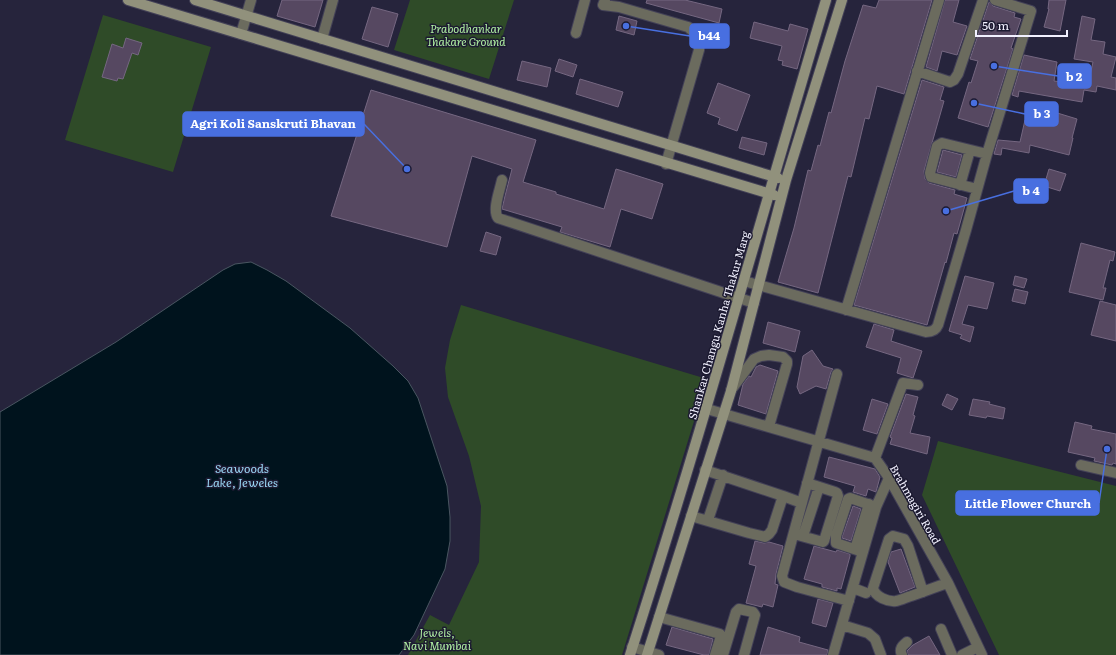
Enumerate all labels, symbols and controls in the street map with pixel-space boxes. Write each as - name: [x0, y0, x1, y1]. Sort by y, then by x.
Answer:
- scale bar: [976, 12, 1067, 38]
- text: 50 m: [982, 16, 1009, 34]
- park label: Prabodhankar Thakare Ground: [426, 20, 506, 49]
- callout: b44: [690, 24, 729, 48]
- text: b44: [698, 26, 721, 44]
- callout: b 2: [1058, 64, 1091, 88]
- text: b 2: [1066, 67, 1083, 85]
- callout: b 3: [1025, 102, 1058, 126]
- text: b 3: [1034, 104, 1051, 122]
- callout: Agri Koli Sanskruti Bhavan: [183, 112, 364, 136]
- text: Agri Koli Sanskruti Bhavan: [190, 114, 356, 132]
- callout: b 4: [1014, 179, 1048, 203]
- text: b 4: [1022, 181, 1040, 199]
- street label: Shankar Changu Kanha Thakur Marg: [683, 228, 753, 421]
- water label: Seawoods Lake, Jeweles: [206, 459, 278, 491]
- street label: Brahmagiri Road: [887, 461, 945, 547]
- callout: Little Flower Church: [956, 491, 1099, 515]
- text: Little Flower Church: [965, 494, 1091, 512]
- park label: Jewels, Navi Mumbai: [403, 624, 472, 653]

